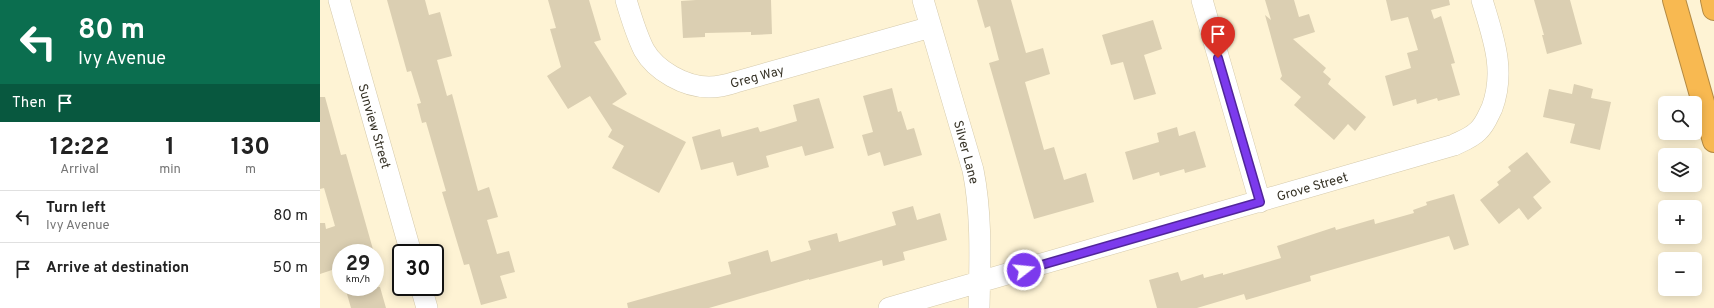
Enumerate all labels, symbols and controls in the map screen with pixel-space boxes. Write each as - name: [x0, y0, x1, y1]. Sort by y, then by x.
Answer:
- text: 80 m: [78, 13, 145, 49]
- icon: left: [12, 16, 64, 68]
- pin: [1201, 17, 1235, 58]
- icon: arrive: [1207, 23, 1229, 45]
- text: Ivy Avenue: [78, 48, 166, 71]
- street label: Greg Way: [729, 63, 786, 93]
- street label: Sunview Street: [353, 82, 393, 171]
- icon: arrive: [54, 92, 76, 114]
- text: Then: [12, 94, 46, 113]
- map controls: [1658, 96, 1702, 296]
- button: search: [1658, 96, 1702, 140]
- street label: Silver Lane: [949, 119, 981, 186]
- text: 12:22: [50, 133, 109, 163]
- text: 1: [165, 133, 175, 163]
- text: 130: [231, 133, 270, 163]
- button: layers: [1658, 148, 1702, 192]
- text: Arrival: [60, 162, 99, 178]
- text: min: [159, 162, 181, 178]
- text: m: [245, 162, 256, 178]
- street label: Grove Street: [1275, 170, 1350, 206]
- text: Turn left: [46, 199, 106, 218]
- button: +: [1658, 200, 1702, 244]
- icon: left: [12, 206, 34, 228]
- text: 80 m: [273, 207, 308, 226]
- text: Ivy Avenue: [46, 218, 110, 234]
- speed limit sign: 30: [392, 244, 444, 296]
- position arrow: [1003, 249, 1045, 291]
- text: 29: [346, 252, 370, 278]
- button: −: [1658, 252, 1702, 296]
- icon: arrive: [12, 258, 34, 280]
- text: Arrive at destination: [46, 259, 189, 278]
- text: 50 m: [273, 259, 308, 278]
- text: km/h: [346, 273, 370, 286]

